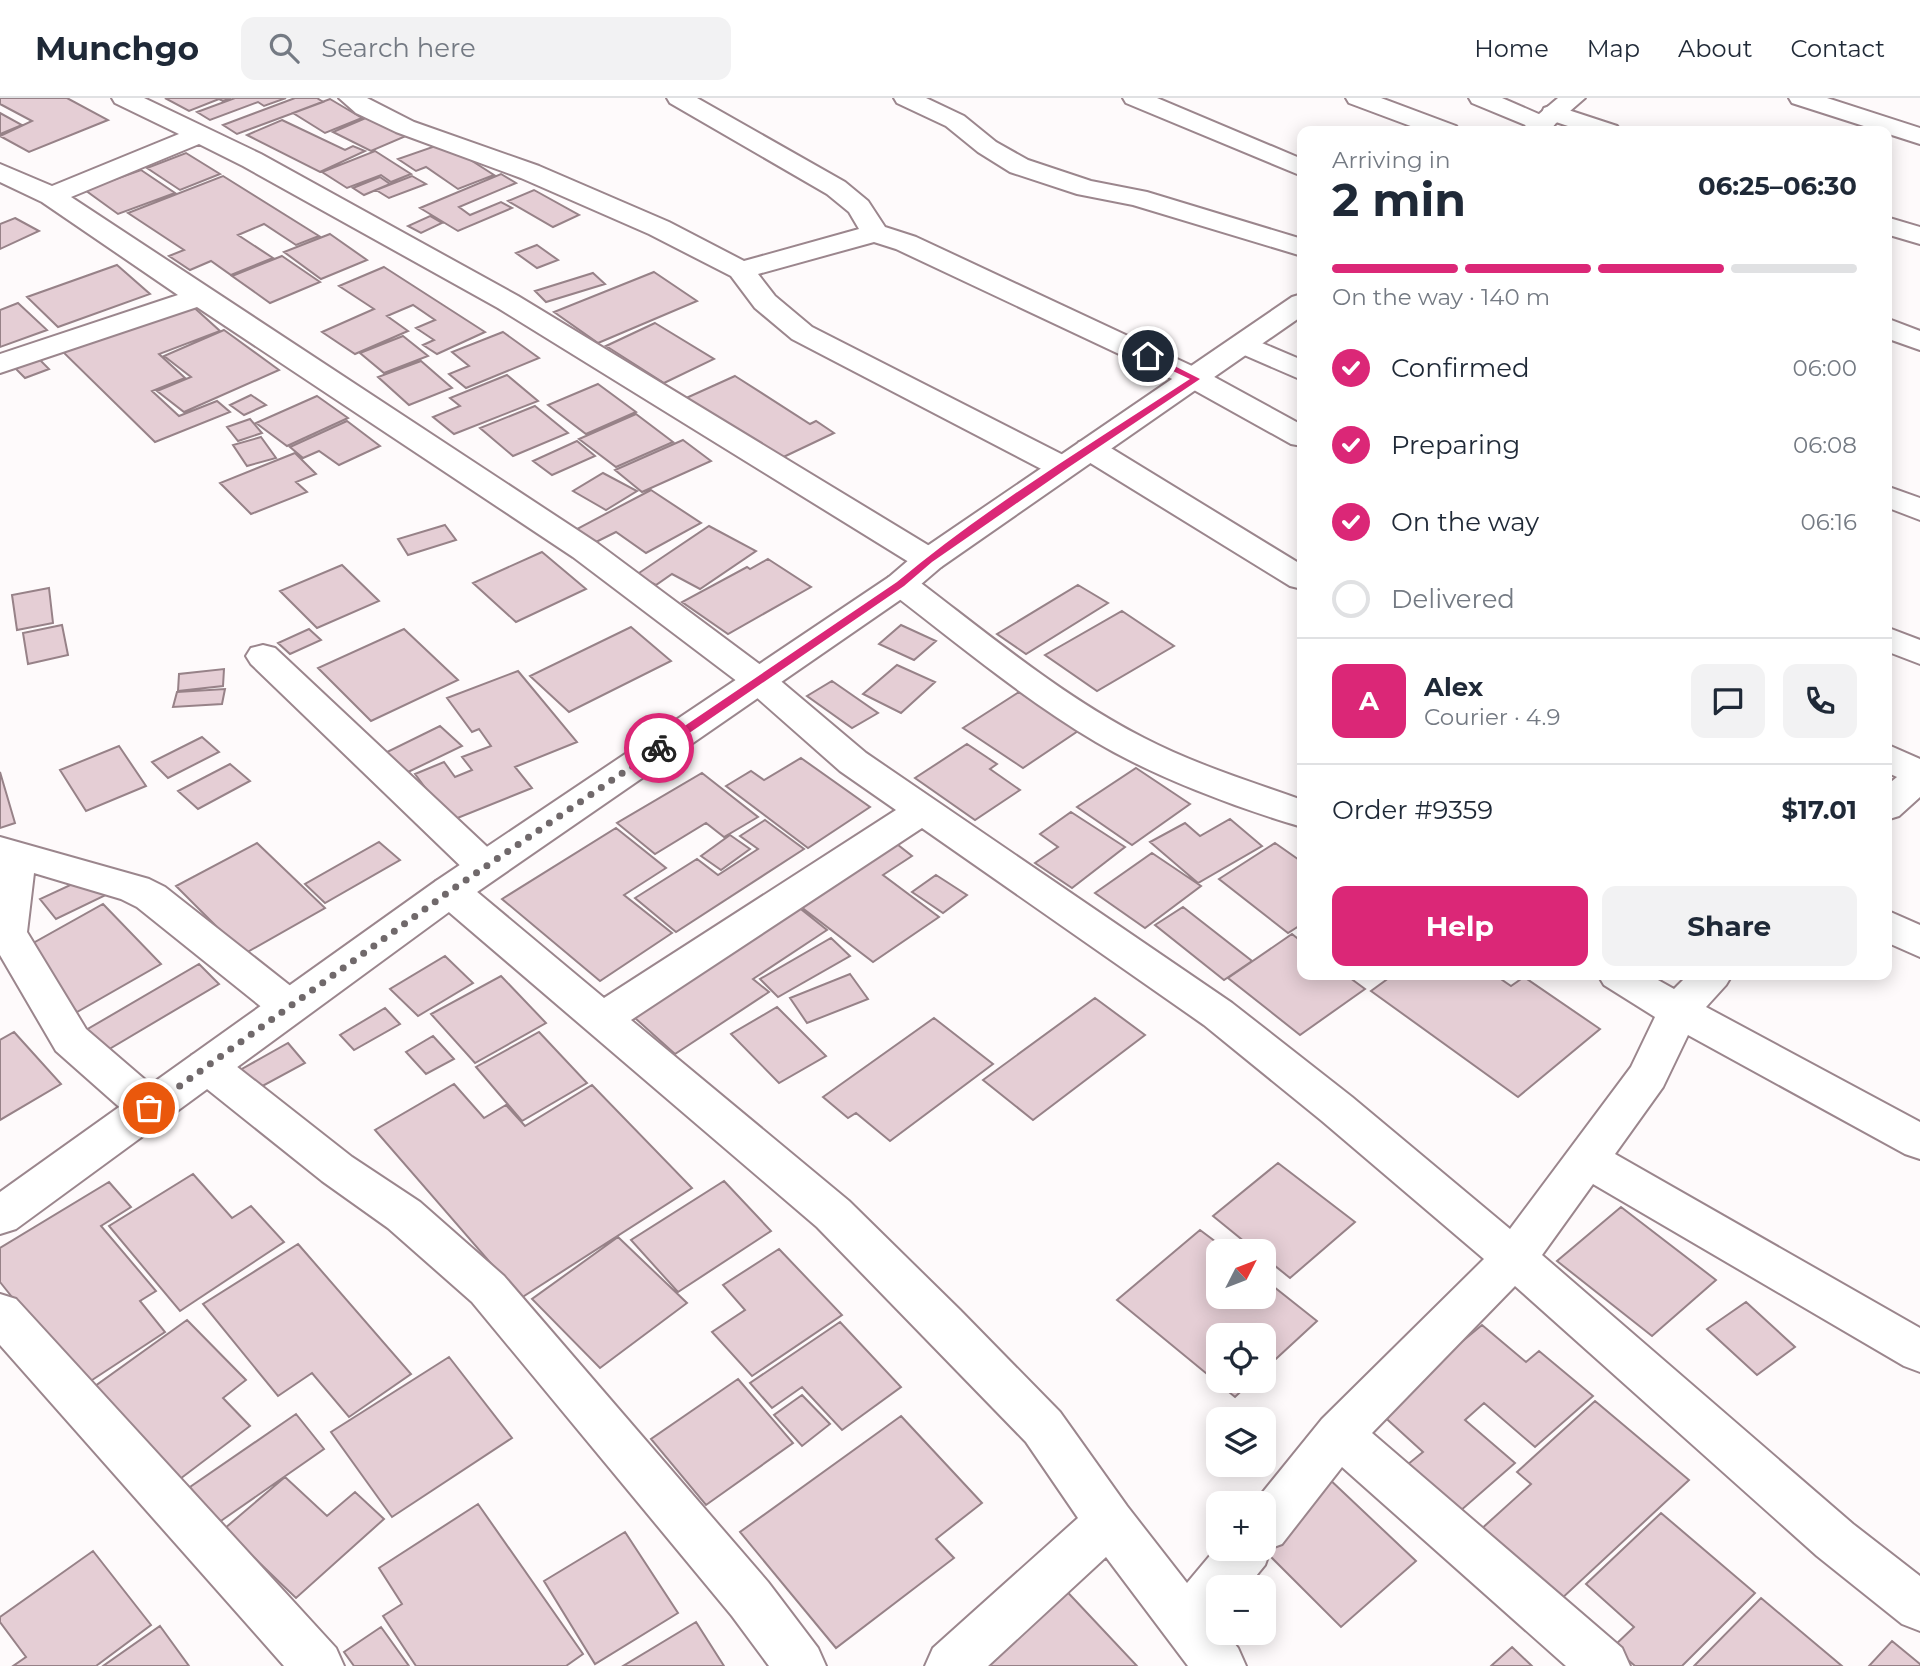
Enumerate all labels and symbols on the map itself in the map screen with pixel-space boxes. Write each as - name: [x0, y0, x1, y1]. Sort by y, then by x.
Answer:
- pin: [1118, 326, 1178, 386]
- courier: [624, 713, 694, 783]
- pin: [119, 1078, 179, 1138]
- north arrow: [1206, 1239, 1276, 1309]

